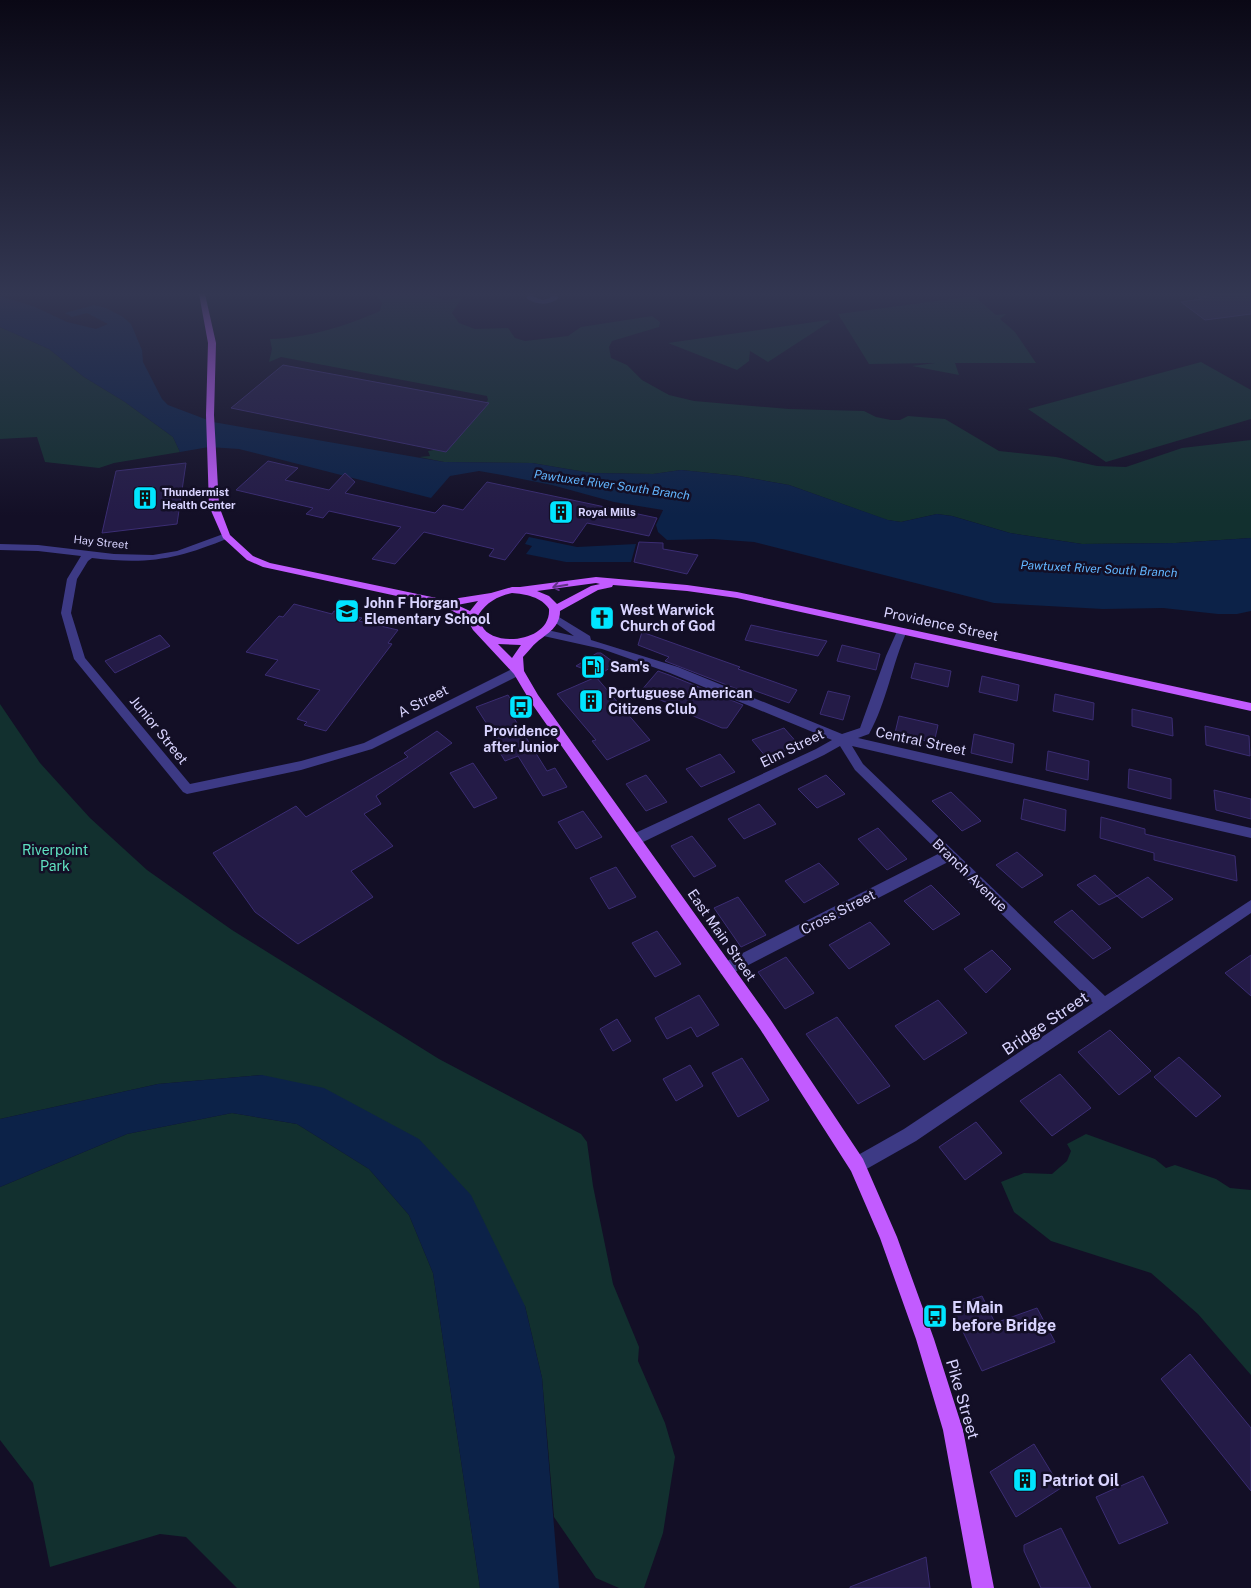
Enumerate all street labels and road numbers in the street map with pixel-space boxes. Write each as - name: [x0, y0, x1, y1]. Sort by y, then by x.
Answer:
- street label: Hay Street: [73, 533, 129, 551]
- street label: Providence Street: [882, 604, 1000, 644]
- street label: A Street: [395, 682, 451, 720]
- street label: Junior Street: [127, 693, 191, 767]
- street label: Central Street: [874, 724, 968, 758]
- street label: Elm Street: [757, 726, 827, 770]
- street label: Branch Avenue: [929, 835, 1011, 915]
- street label: East Main Street: [684, 886, 760, 984]
- street label: Cross Street: [798, 886, 878, 938]
- street label: Bridge Street: [999, 988, 1092, 1059]
- street label: Pike Street: [942, 1357, 983, 1441]

